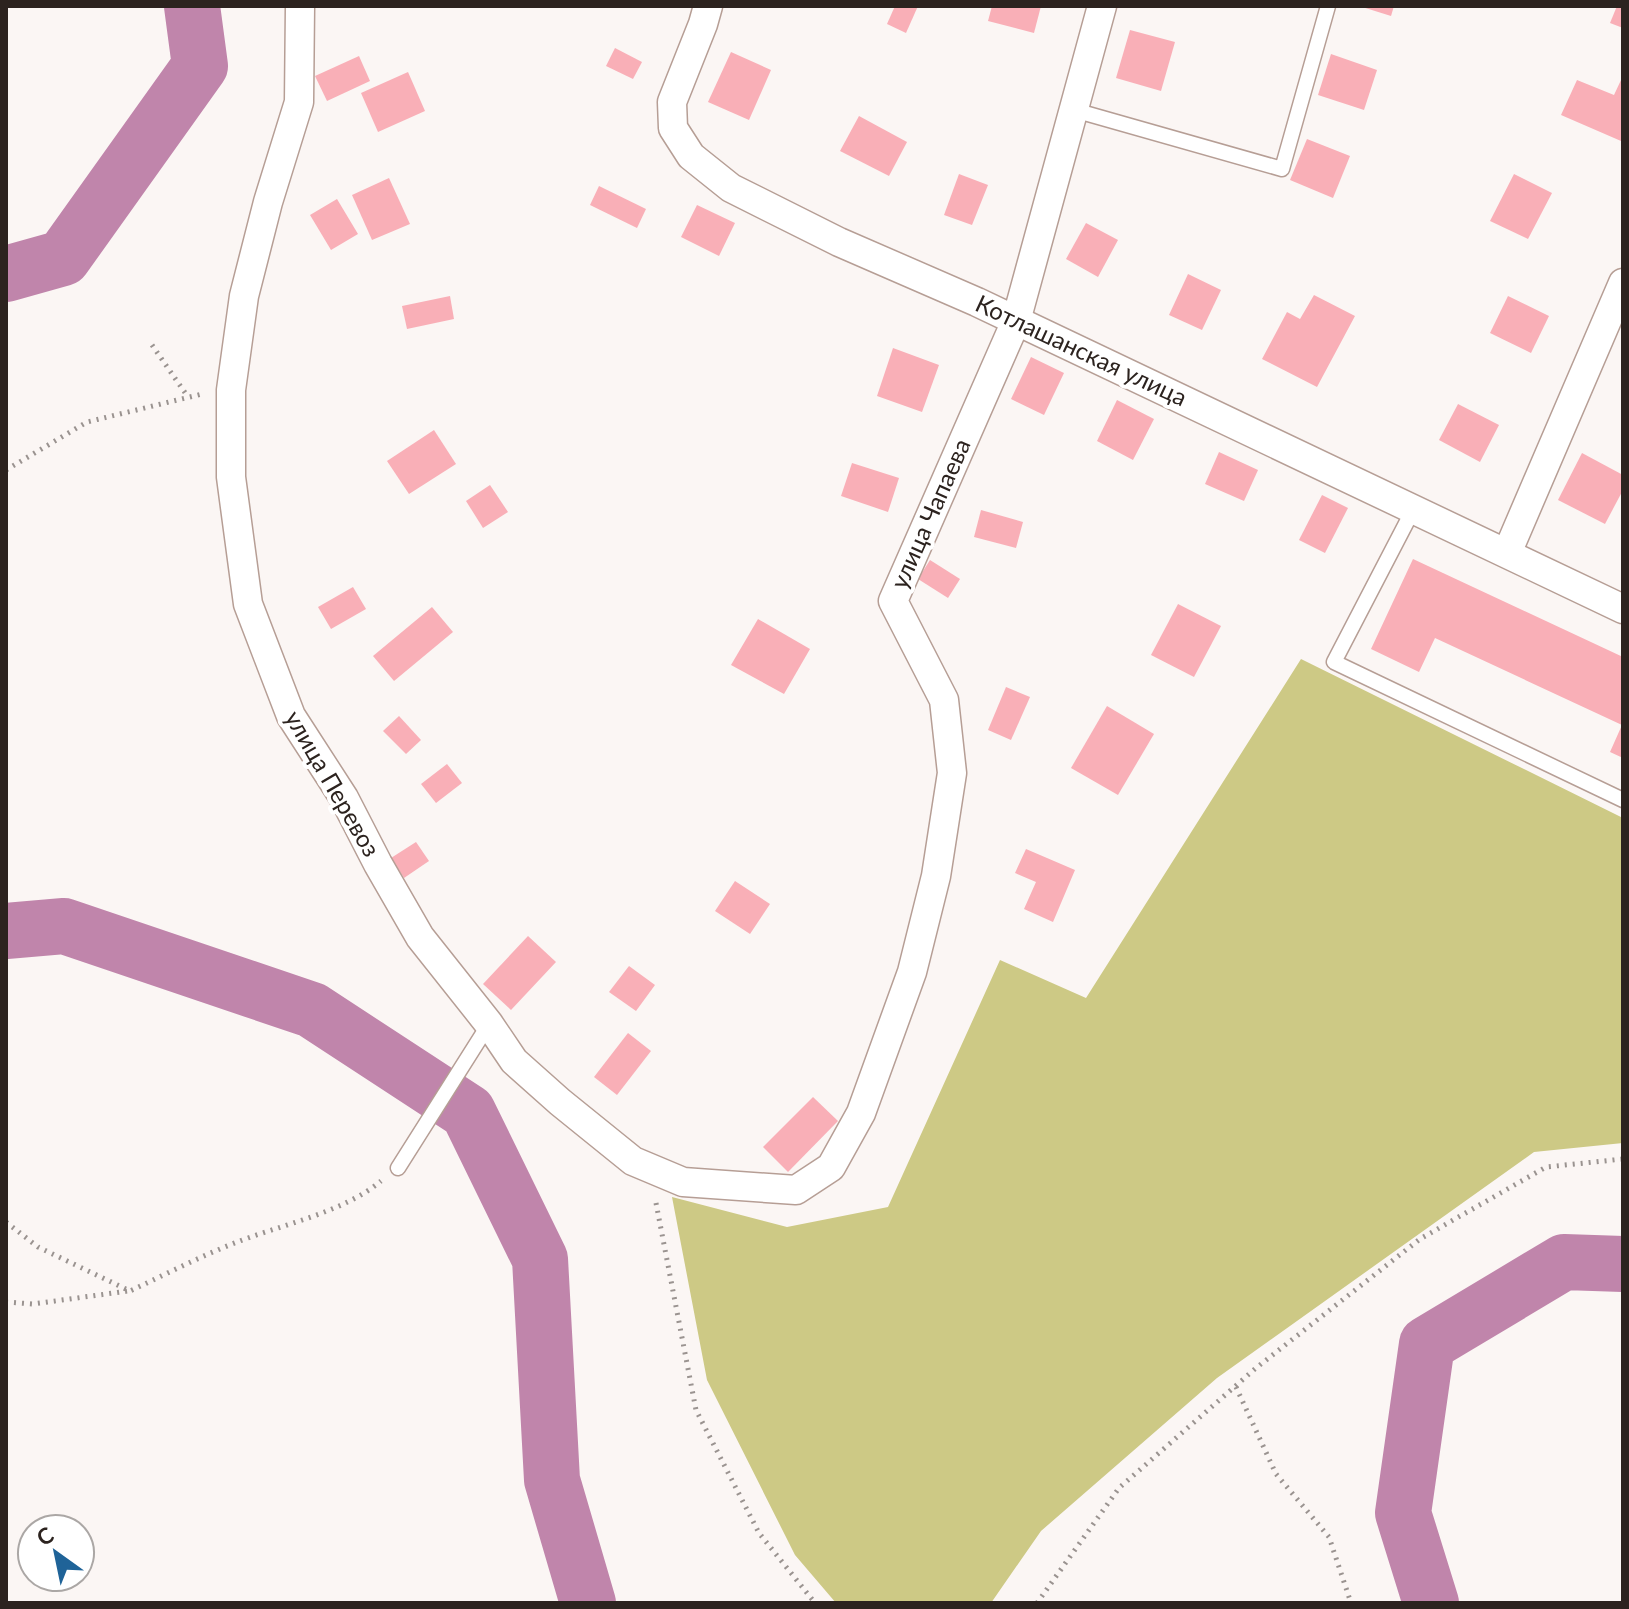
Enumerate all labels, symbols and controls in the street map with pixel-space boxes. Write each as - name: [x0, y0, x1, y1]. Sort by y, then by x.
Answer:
- street label: Котлашанская улица: [971, 288, 1192, 411]
- street label: улица Чапаева: [884, 434, 976, 593]
- street label: улица Перевоз: [280, 705, 387, 861]
- north arrow: [16, 1513, 96, 1593]
- text: С: [31, 1520, 59, 1551]

